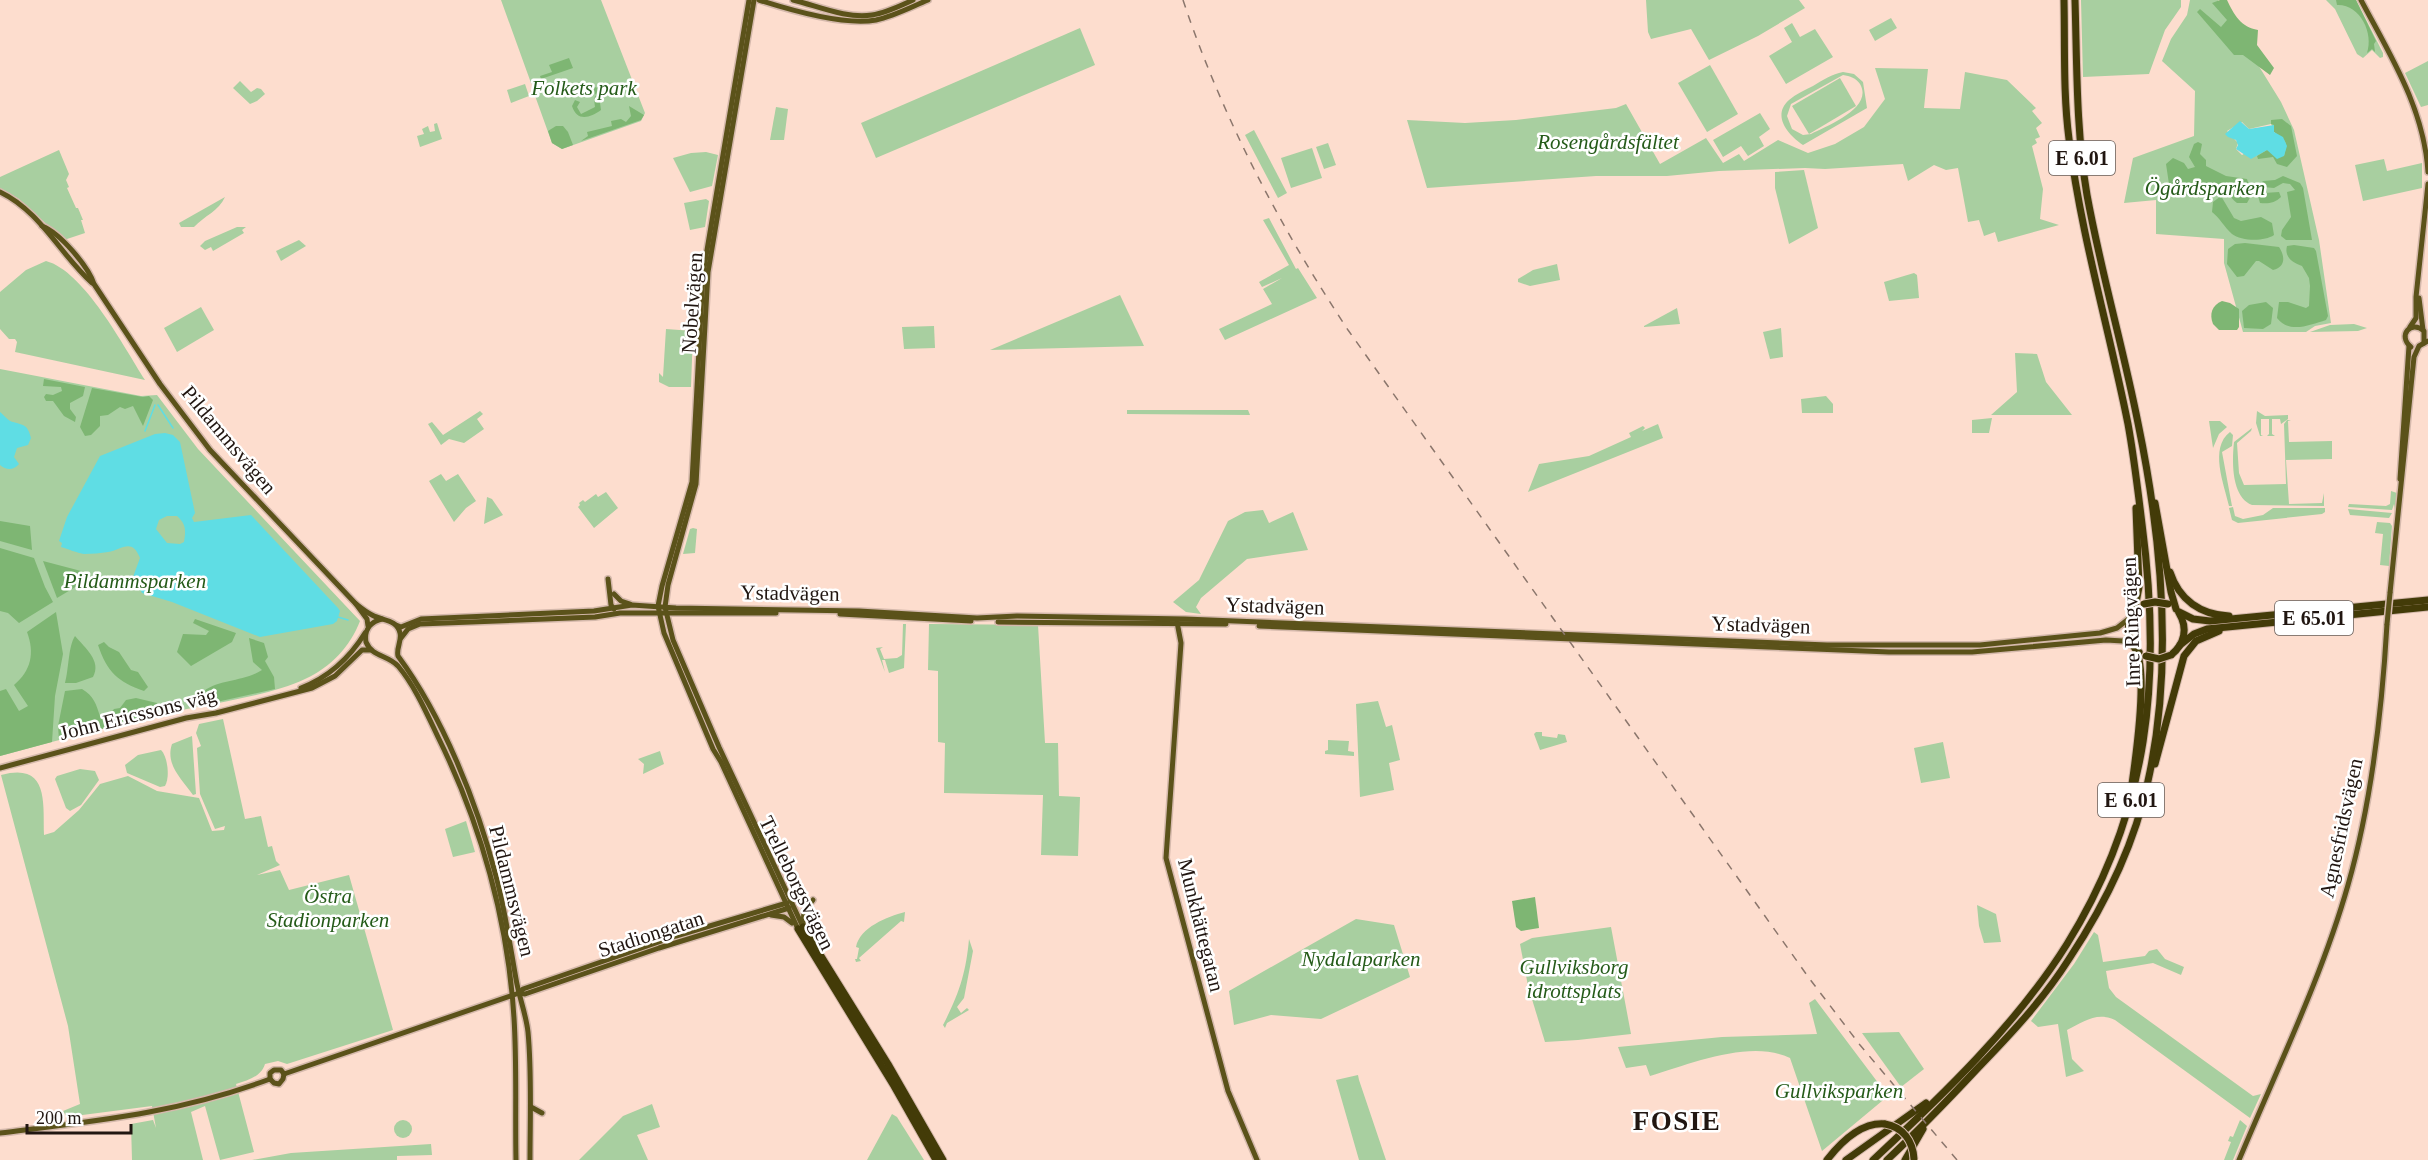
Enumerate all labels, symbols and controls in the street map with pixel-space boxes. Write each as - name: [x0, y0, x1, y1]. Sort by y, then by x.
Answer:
- park label: Folkets park: [530, 76, 637, 100]
- park label: Rosengårdsfältet: [1536, 130, 1680, 154]
- road number: E 6.01: [2049, 141, 2115, 175]
- park label: Ögårdsparken: [2145, 176, 2265, 200]
- street label: Nobelvägen: [676, 251, 708, 354]
- street label: Pildammsvägen: [177, 381, 282, 499]
- street label: Inre Ringvägen: [2117, 556, 2145, 687]
- park label: Pildammsparken: [63, 569, 206, 593]
- street label: Ystadvägen: [740, 580, 840, 606]
- street label: Ystadvägen: [1225, 592, 1325, 620]
- road number: E 65.01: [2275, 601, 2353, 635]
- street label: Ystadvägen: [1711, 611, 1811, 639]
- street label: John Ericssons väg: [57, 683, 219, 745]
- street label: Agnesfridsvägen: [2314, 755, 2368, 900]
- road number: E 6.01: [2098, 783, 2164, 817]
- street label: Trelleborgsvägen: [754, 812, 840, 954]
- street label: Pildammsvägen: [484, 823, 540, 959]
- street label: Munkhättegatan: [1173, 856, 1229, 995]
- park label: Östra Stadionparken: [267, 884, 389, 932]
- street label: Stadiongatan: [595, 905, 707, 962]
- park label: Nydalaparken: [1301, 947, 1420, 971]
- park label: Gullviksborg idrottsplats: [1520, 955, 1628, 1003]
- park label: Gullviksparken: [1775, 1079, 1903, 1103]
- scale bar: [27, 1097, 130, 1135]
- district label: FOSIE: [1633, 1106, 1721, 1136]
- text: 200 m: [36, 1108, 82, 1128]

